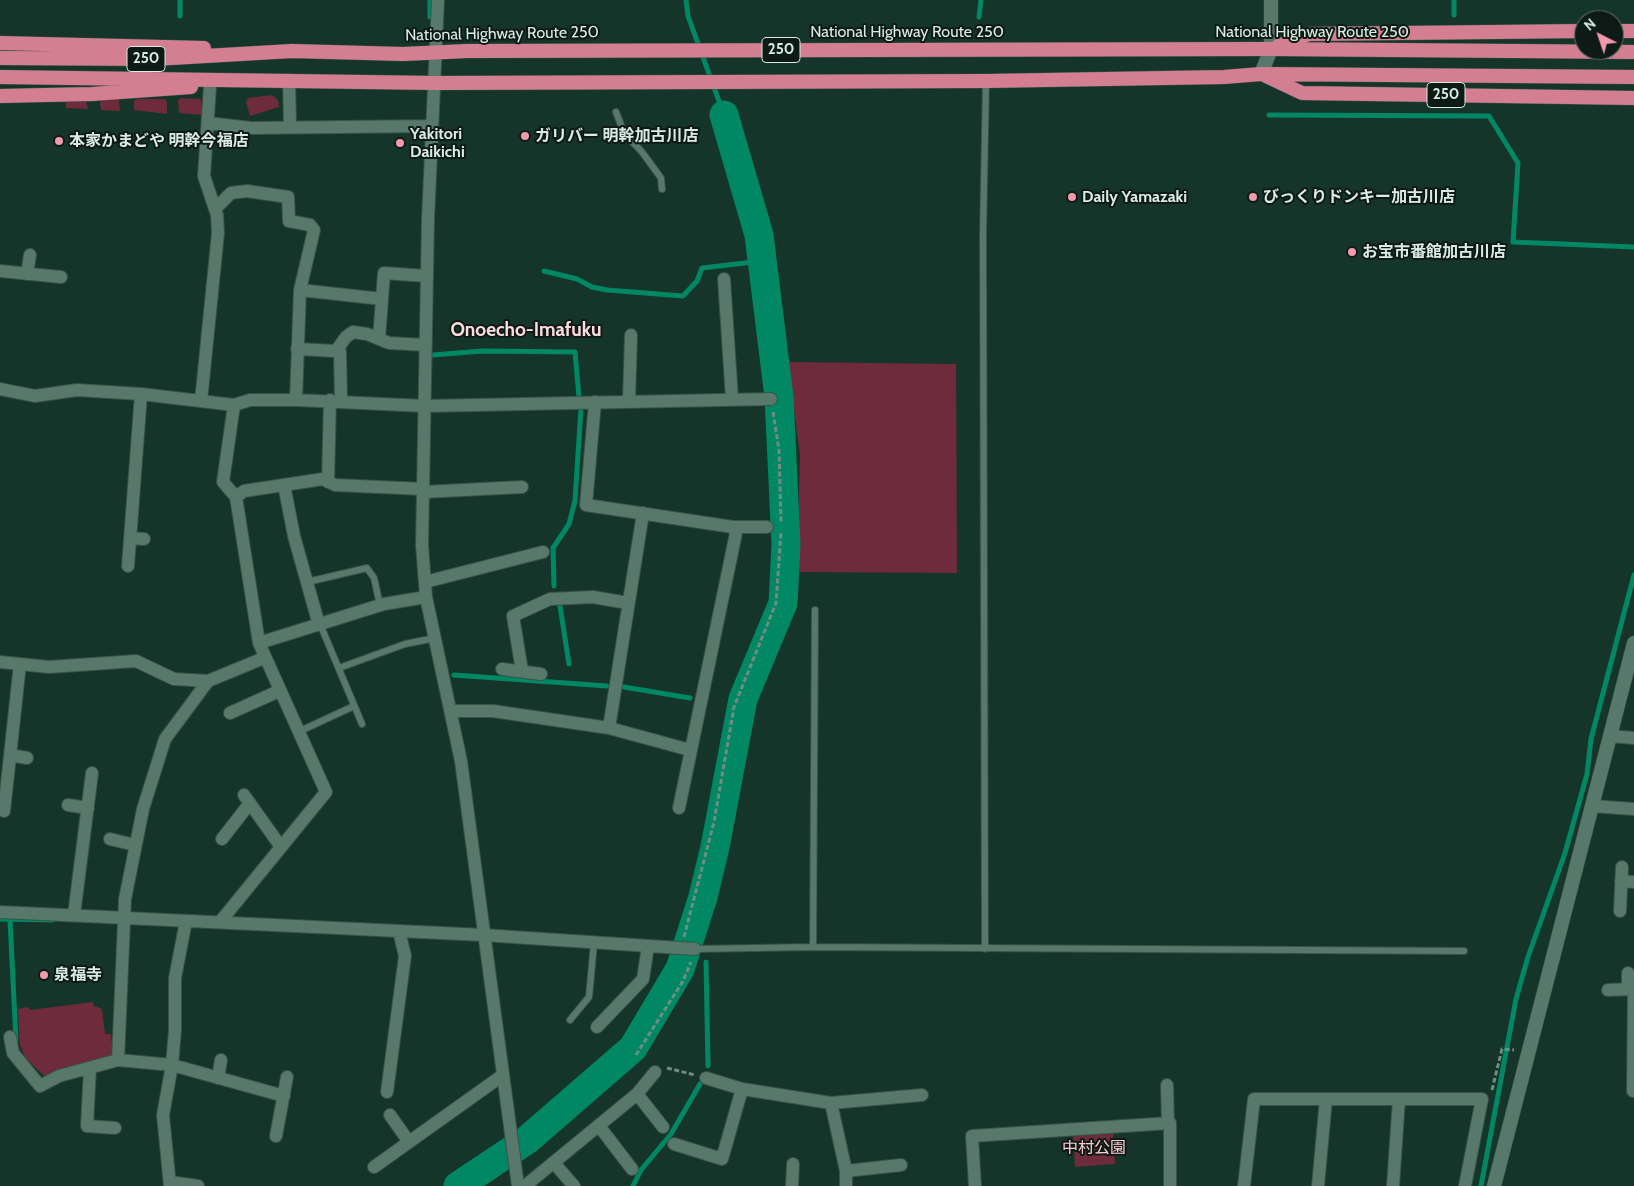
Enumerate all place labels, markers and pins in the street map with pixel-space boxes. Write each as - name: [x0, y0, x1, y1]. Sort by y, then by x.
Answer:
- place label: Yakitori Daikichi: [410, 124, 465, 162]
- place label: ガリバー 明幹加古川店: [535, 126, 699, 146]
- marker: ガリバー 明幹加古川店: [519, 130, 531, 142]
- place label: 本家かまどや 明幹今福店: [69, 131, 249, 151]
- marker: 本家かまどや 明幹今福店: [53, 135, 65, 147]
- marker: Yakitori Daikichi: [394, 137, 406, 149]
- place label: Daily Yamazaki: [1082, 187, 1187, 207]
- place label: びっくりドンキー加古川店: [1263, 187, 1455, 207]
- marker: Daily Yamazaki: [1066, 191, 1078, 203]
- marker: びっくりドンキー加古川店: [1247, 191, 1259, 203]
- place label: お宝市番館加古川店: [1362, 242, 1506, 262]
- marker: お宝市番館加古川店: [1346, 246, 1358, 258]
- place label: 泉福寺: [54, 965, 102, 985]
- marker: 泉福寺: [38, 969, 50, 981]

